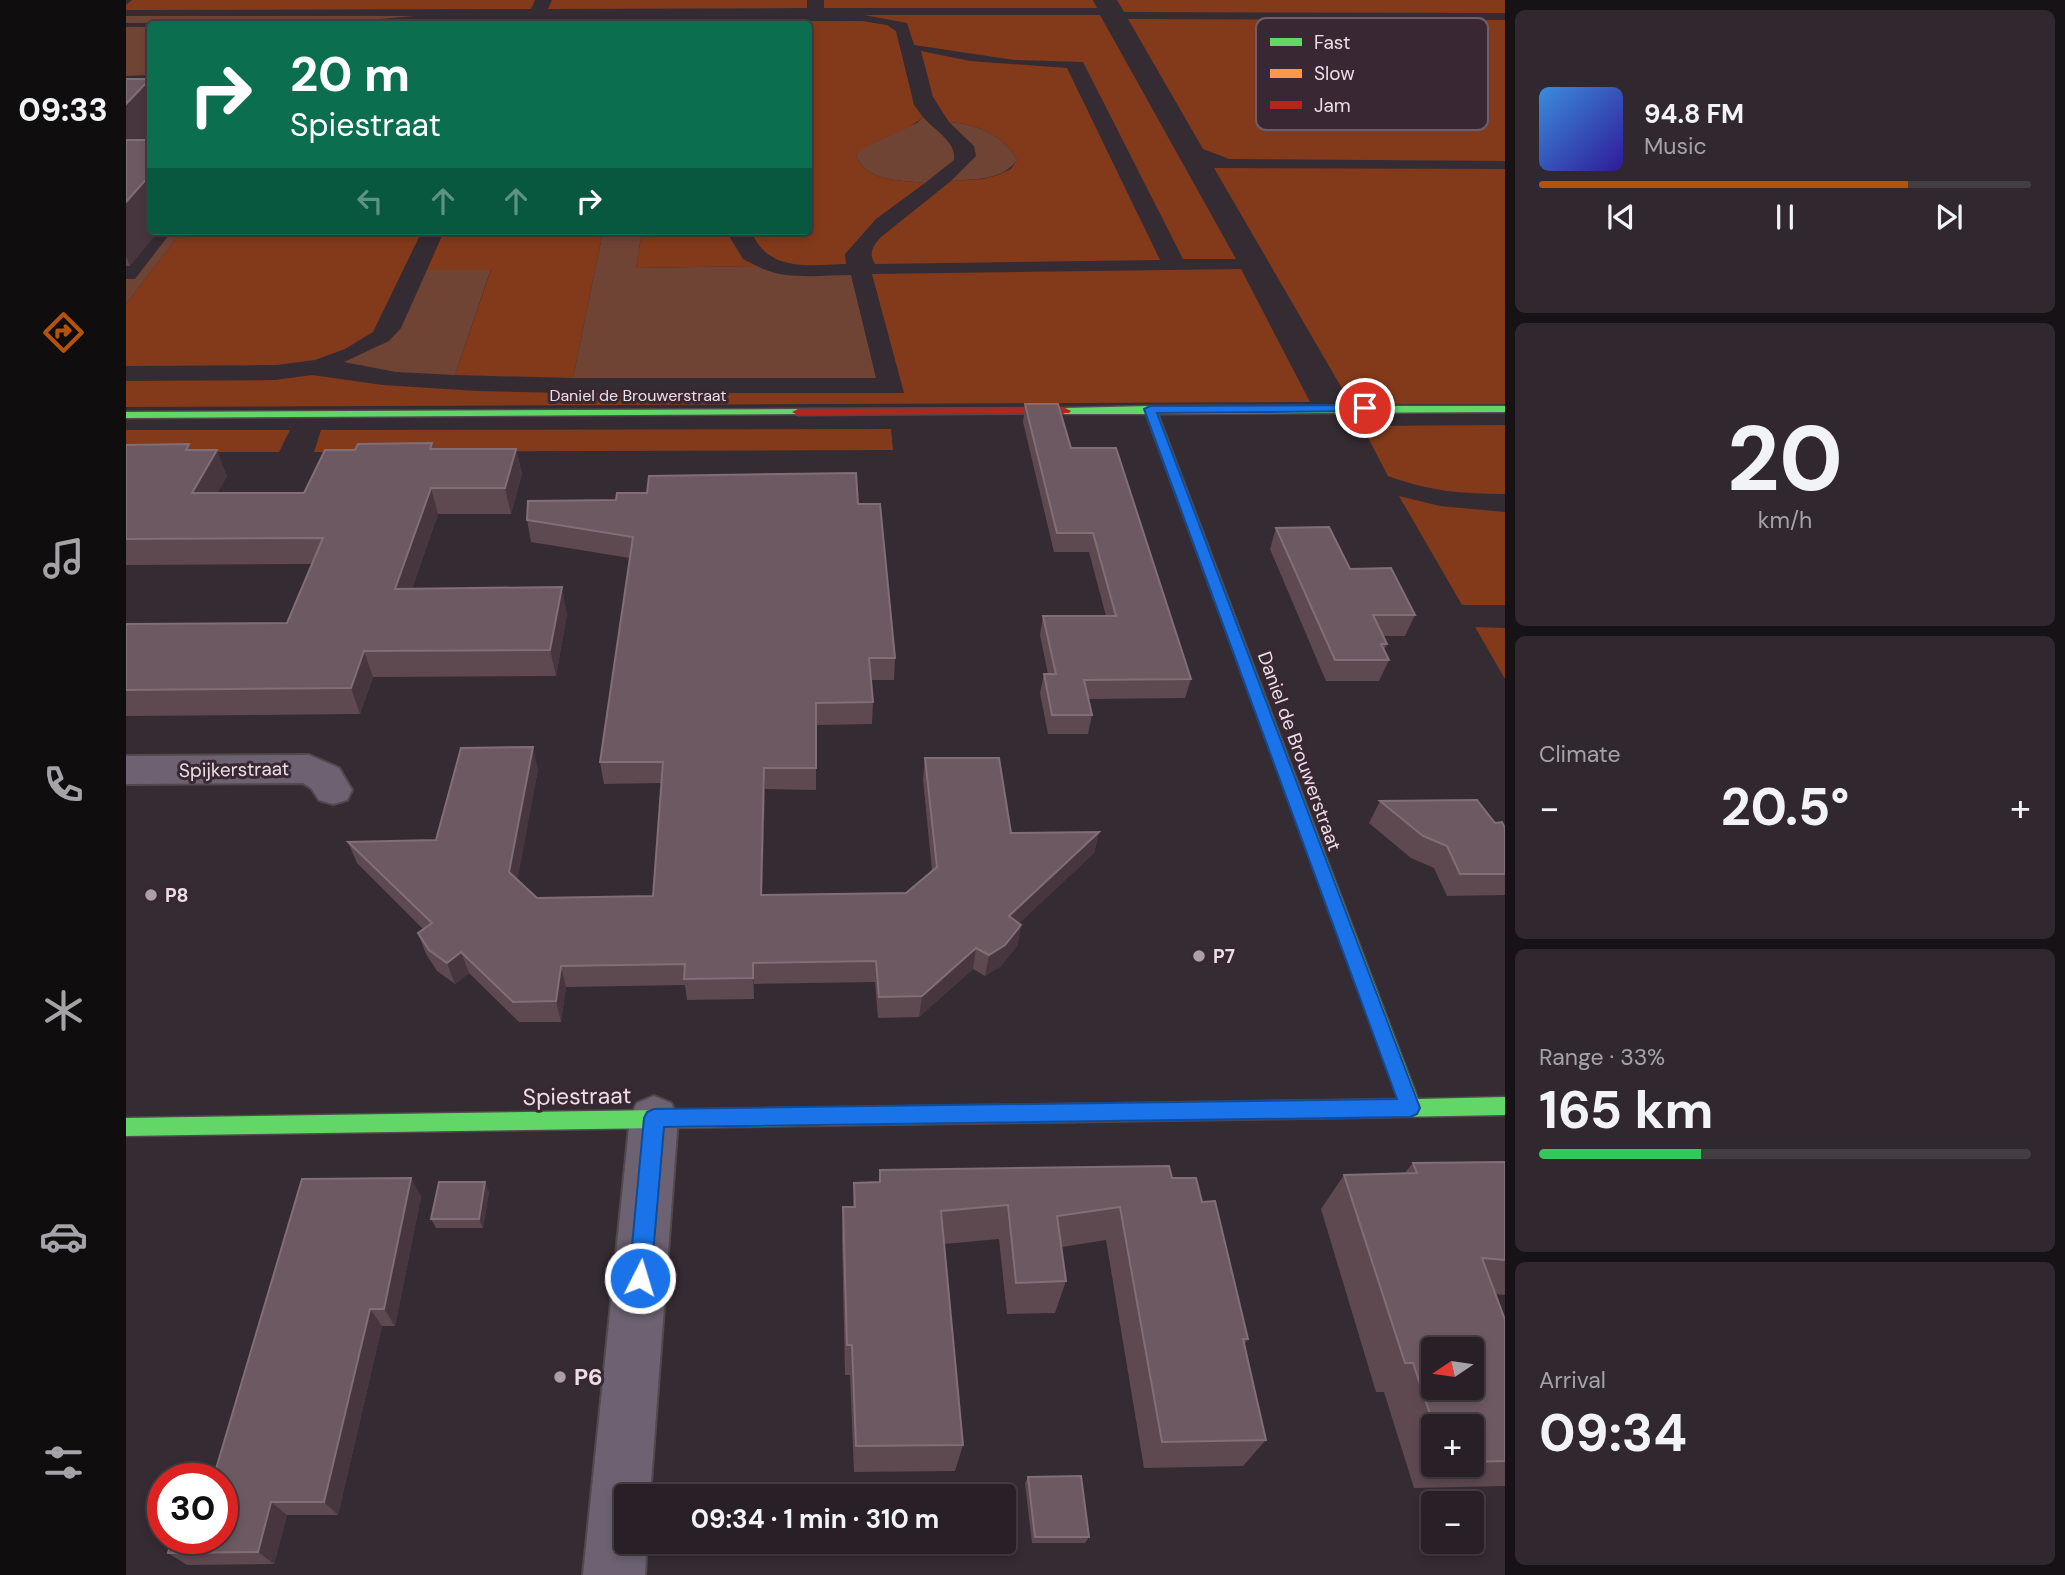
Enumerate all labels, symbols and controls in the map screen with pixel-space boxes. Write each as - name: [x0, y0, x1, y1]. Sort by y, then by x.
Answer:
- legend: [1256, 18, 1488, 130]
- text: Fast: [1314, 30, 1350, 55]
- text: 20 m: [290, 42, 410, 106]
- icon: right: [175, 49, 266, 140]
- text: Slow: [1314, 61, 1355, 86]
- text: 09:33: [18, 89, 108, 131]
- text: Jam: [1314, 93, 1351, 118]
- text: 94.8 FM: [1644, 97, 1744, 131]
- text: Spiestraat: [290, 104, 441, 146]
- text: Music: [1644, 131, 1707, 161]
- icon: left: [351, 182, 389, 220]
- icon: ahead: [424, 182, 462, 220]
- icon: ahead: [497, 182, 535, 220]
- icon: right: [570, 182, 608, 220]
- icon: previous: [1602, 198, 1640, 236]
- icon: pause: [1766, 198, 1804, 236]
- icon: next: [1930, 198, 1968, 236]
- icon: directions: [39, 308, 88, 357]
- pin: [1335, 378, 1395, 438]
- street label: Daniel de Brouwerstraat: [549, 385, 727, 406]
- icon: arrive: [1346, 389, 1384, 427]
- text: 20: [1727, 400, 1843, 518]
- text: km/h: [1758, 505, 1812, 535]
- icon: music: [39, 534, 88, 583]
- street label: Daniel de Brouwerstraat: [1252, 648, 1347, 854]
- text: Climate: [1539, 739, 1621, 769]
- street label: Spijkerstraat: [179, 756, 289, 783]
- icon: phone: [39, 760, 88, 809]
- text: 20.5°: [1721, 773, 1849, 841]
- text: −: [1539, 783, 1560, 833]
- text: +: [2010, 783, 2031, 833]
- place label: P8: [165, 883, 189, 908]
- marker: P8: [143, 887, 159, 903]
- place label: P7: [1213, 944, 1235, 969]
- marker: P7: [1191, 948, 1207, 964]
- icon: climate: [39, 986, 88, 1035]
- text: Range · 33%: [1539, 1042, 1665, 1072]
- text: 165 km: [1539, 1076, 1713, 1144]
- street label: Spiestraat: [522, 1080, 632, 1112]
- icon: car: [39, 1212, 88, 1261]
- position arrow: [603, 1241, 677, 1315]
- north arrow: [1421, 1337, 1484, 1400]
- map controls: [1421, 1337, 1484, 1554]
- place label: P6: [574, 1362, 603, 1392]
- text: Arrival: [1539, 1365, 1606, 1395]
- marker: P6: [552, 1369, 568, 1385]
- text: 09:34: [1539, 1399, 1687, 1467]
- button: +: [1421, 1414, 1484, 1477]
- icon: filters: [39, 1438, 88, 1487]
- speed limit sign: 30: [147, 1463, 238, 1554]
- button: −: [1421, 1491, 1484, 1554]
- text: 09:34 · 1 min · 310 m: [691, 1502, 939, 1536]

